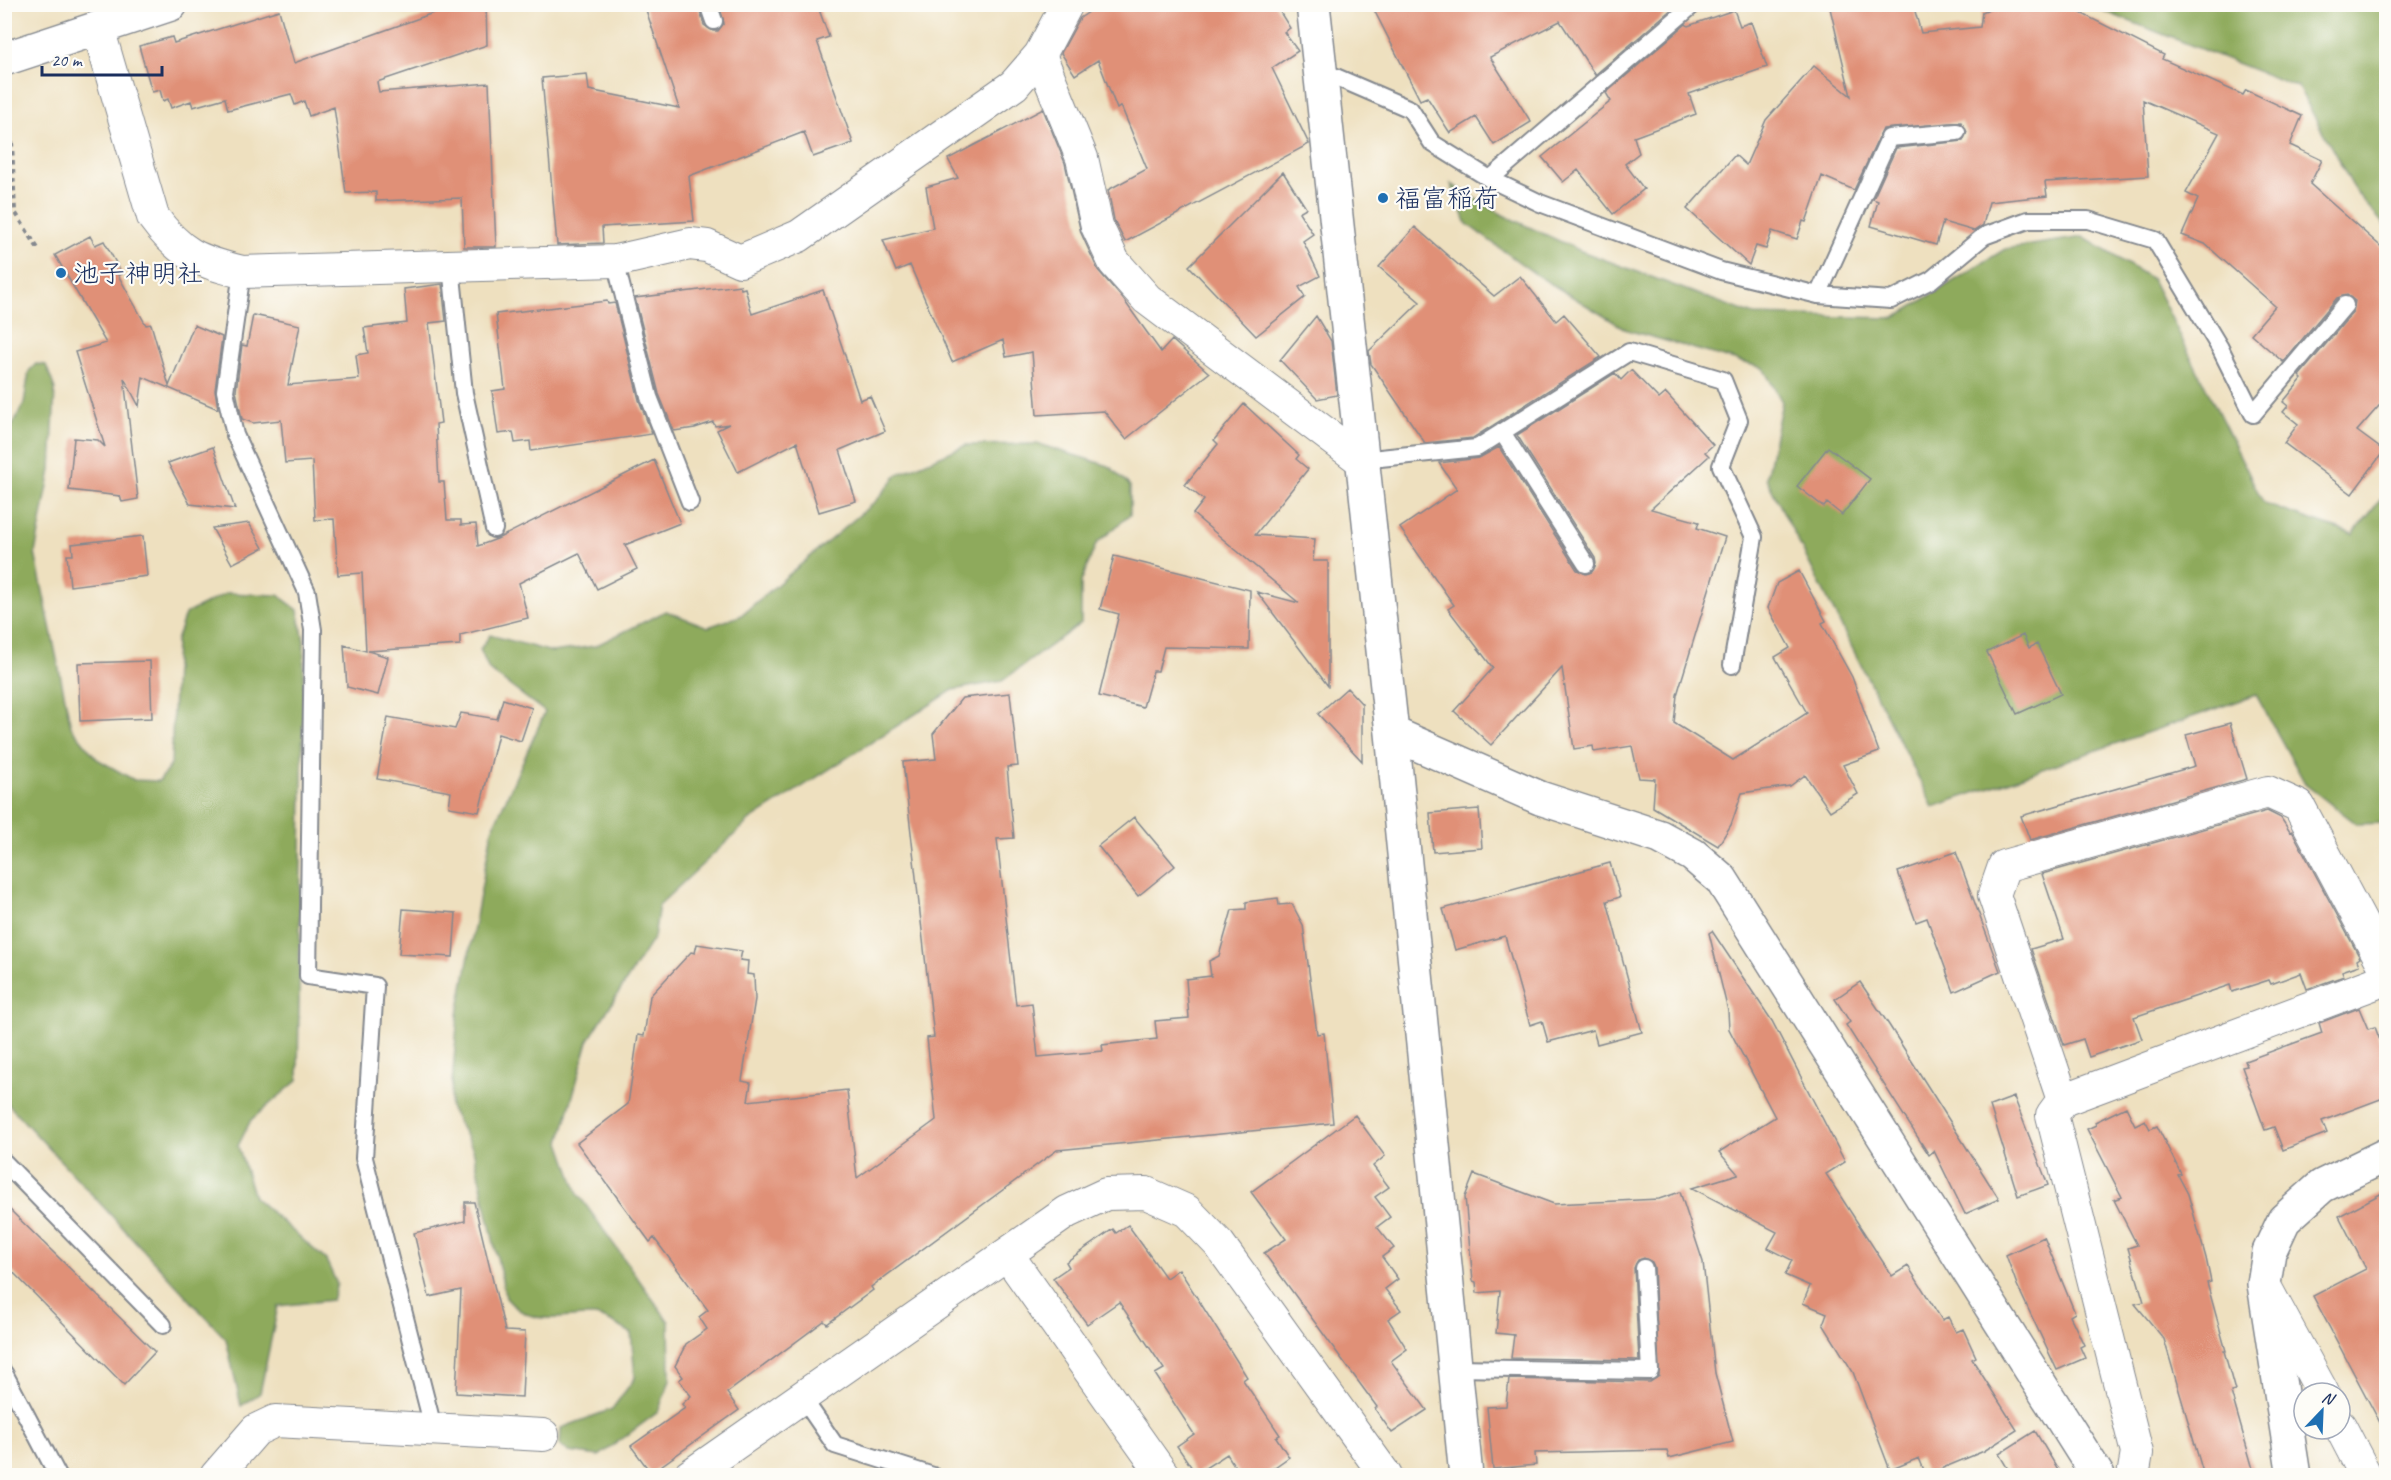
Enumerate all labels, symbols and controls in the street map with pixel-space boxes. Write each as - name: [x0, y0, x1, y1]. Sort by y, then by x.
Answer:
- scale bar: [42, 39, 162, 77]
- text: 20 m: [51, 49, 84, 71]
- place label: 福富稲荷: [1395, 182, 1499, 215]
- marker: 福富稲荷: [1376, 191, 1390, 205]
- place label: 池子神明社: [73, 257, 203, 290]
- marker: 池子神明社: [54, 266, 68, 280]
- north arrow: [2292, 1381, 2352, 1441]
- text: N: [2319, 1387, 2339, 1410]

